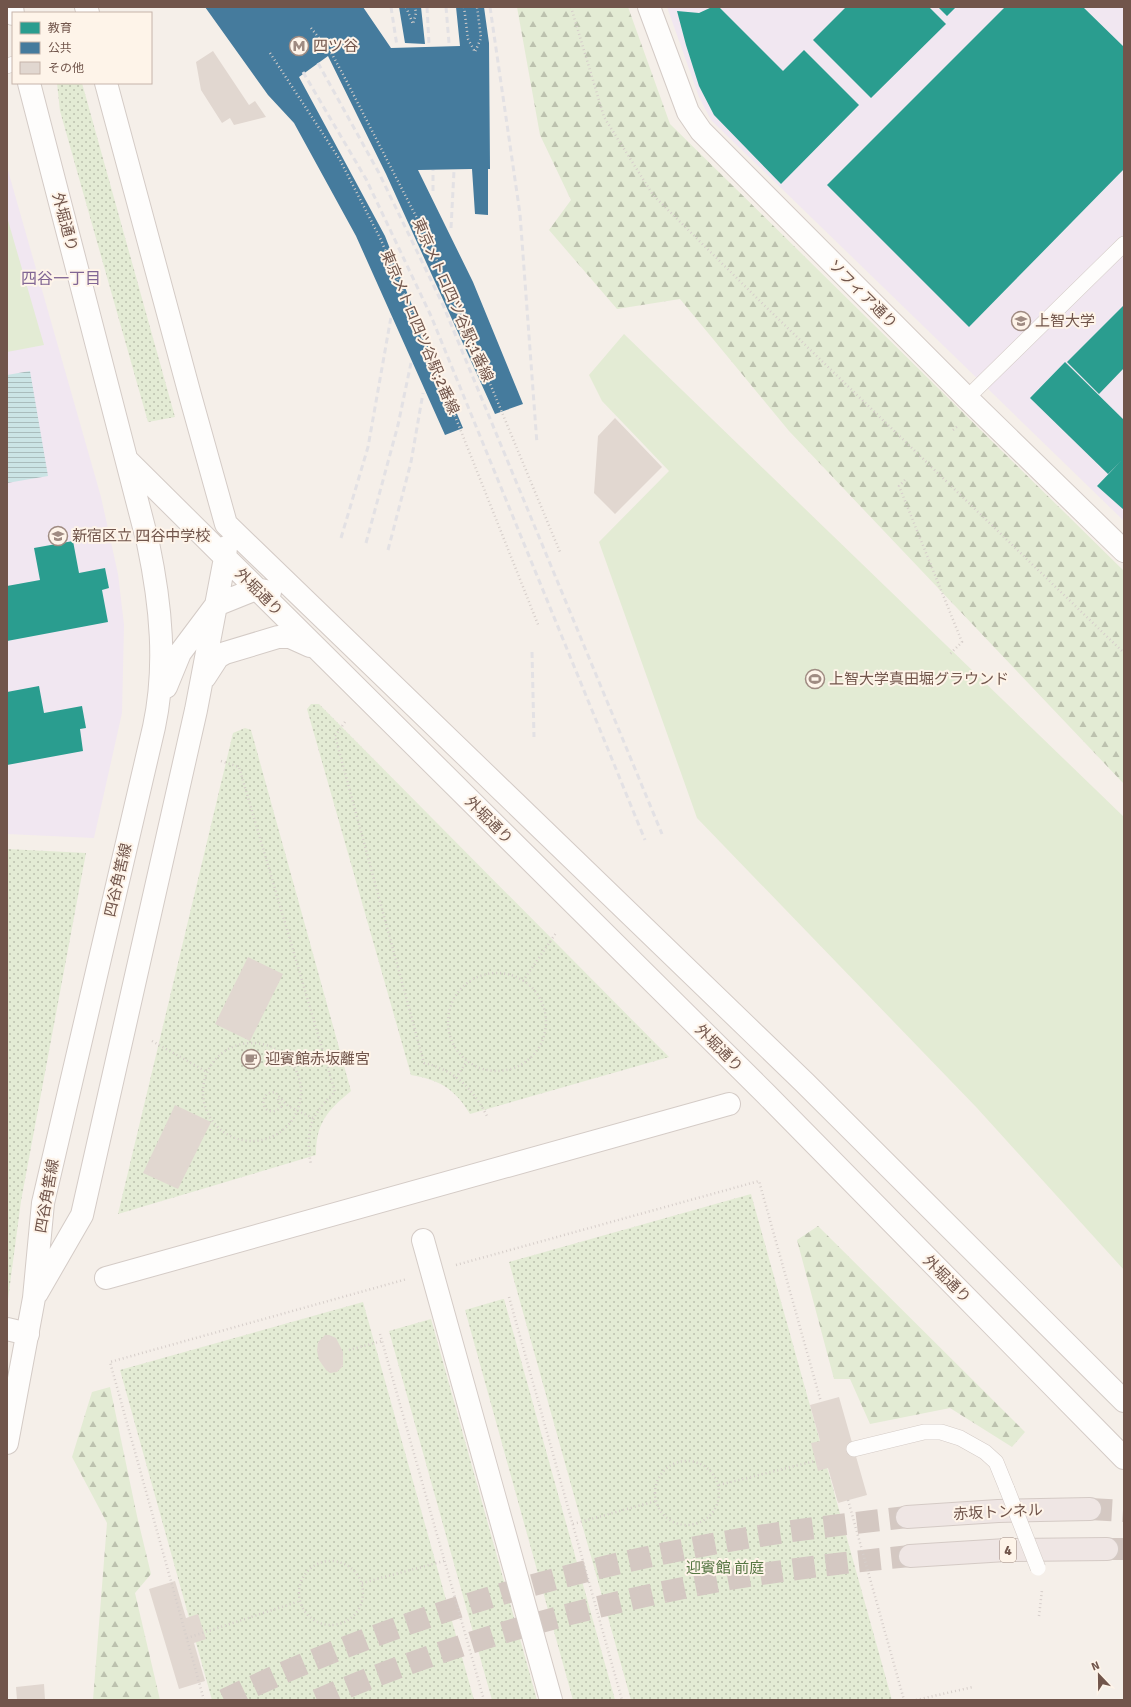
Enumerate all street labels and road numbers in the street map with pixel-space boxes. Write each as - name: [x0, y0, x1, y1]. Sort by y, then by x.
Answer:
- street label: 外堀通り: [49, 191, 81, 253]
- street label: 東京メトロ四ツ谷駅;1番線: [409, 215, 497, 385]
- street label: 東京メトロ四ツ谷駅;2番線: [377, 247, 463, 417]
- street label: ソフィア通り: [825, 256, 901, 332]
- street label: 外堀通り: [231, 564, 287, 620]
- street label: 外堀通り: [461, 792, 517, 848]
- street label: 四谷角筈線: [101, 841, 135, 919]
- street label: 外堀通り: [691, 1020, 747, 1076]
- street label: 四谷角筈線: [32, 1157, 62, 1235]
- street label: 外堀通り: [919, 1251, 975, 1307]
- street label: 赤坂トンネル: [953, 1501, 1043, 1523]
- road number: 4: [1000, 1538, 1016, 1562]

